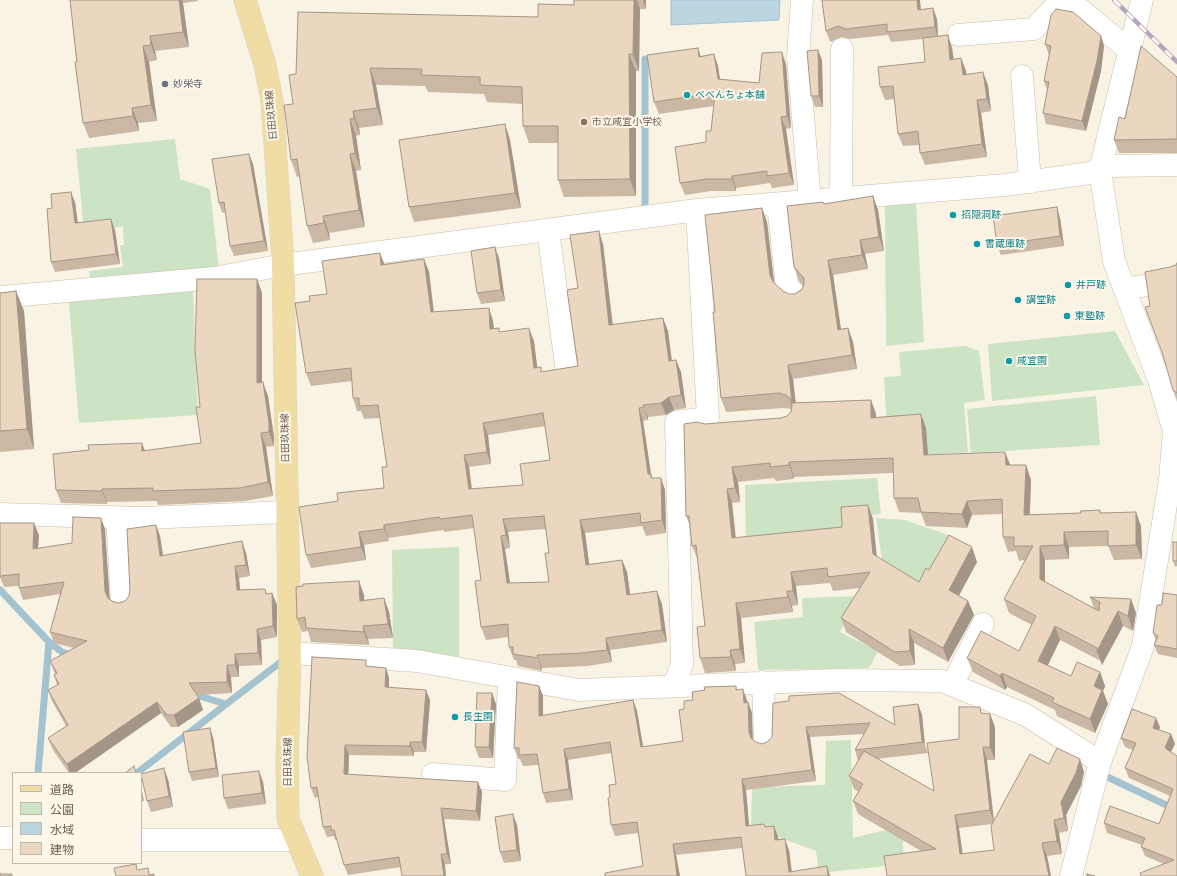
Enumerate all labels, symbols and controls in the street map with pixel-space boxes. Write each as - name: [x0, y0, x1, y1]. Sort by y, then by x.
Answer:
- place label: 妙栄寺: [173, 78, 203, 90]
- marker: 妙栄寺: [160, 79, 170, 89]
- place label: べべんちょ本舗: [695, 89, 765, 101]
- street label: 日田玖珠線: [264, 90, 280, 140]
- marker: べべんちょ本舗: [682, 90, 692, 100]
- place label: 市立咸宜小学校: [592, 116, 662, 128]
- marker: 市立咸宜小学校: [579, 117, 589, 127]
- place label: 招隠洞跡: [961, 209, 1001, 221]
- marker: 招隠洞跡: [948, 210, 958, 220]
- place label: 書蔵庫跡: [985, 238, 1025, 250]
- marker: 書蔵庫跡: [972, 239, 982, 249]
- place label: 井戸跡: [1076, 279, 1106, 291]
- marker: 井戸跡: [1063, 280, 1073, 290]
- place label: 講堂跡: [1026, 294, 1056, 306]
- marker: 講堂跡: [1013, 295, 1023, 305]
- place label: 東塾跡: [1075, 310, 1105, 322]
- marker: 東塾跡: [1062, 311, 1072, 321]
- place label: 咸宜園: [1017, 355, 1047, 367]
- marker: 咸宜園: [1004, 356, 1014, 366]
- street label: 日田玖珠線: [280, 413, 292, 463]
- place label: 長生園: [463, 711, 493, 723]
- marker: 長生園: [450, 712, 460, 722]
- street label: 日田玖珠線: [282, 737, 294, 787]
- legend: [12, 772, 142, 864]
- text: 道路: [50, 783, 74, 797]
- text: 公園: [50, 803, 74, 817]
- text: 水域: [50, 823, 74, 837]
- text: 建物: [50, 843, 74, 857]

